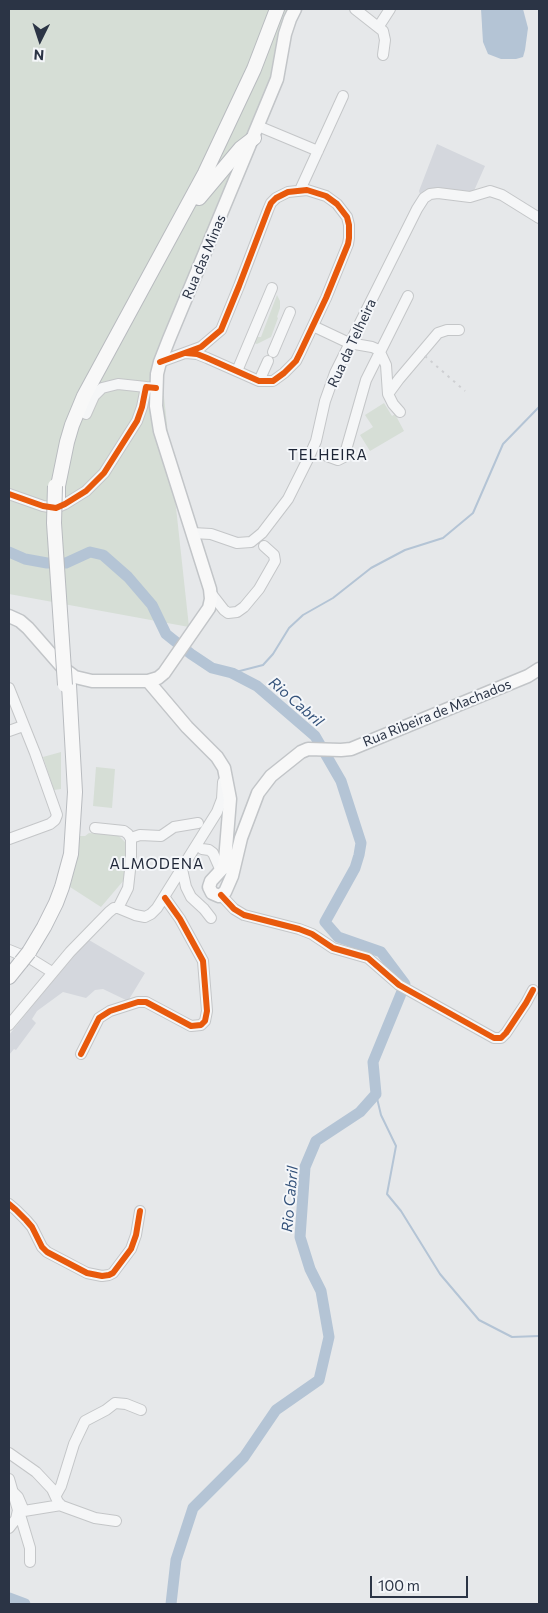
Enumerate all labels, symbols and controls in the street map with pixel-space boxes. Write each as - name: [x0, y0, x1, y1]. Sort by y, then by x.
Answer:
- north arrow: [15, 15, 65, 65]
- text: N: [33, 47, 45, 64]
- street label: Rua das Minas: [179, 212, 229, 302]
- street label: Rua da Telheira: [324, 296, 380, 390]
- district label: TELHEIRA: [287, 446, 369, 464]
- water label: Rio Cabril: [265, 673, 327, 731]
- street label: Rua Ribeira de Machados: [360, 676, 514, 750]
- district label: ALMODENA: [109, 855, 205, 873]
- water label: Rio Cabril: [278, 1165, 302, 1233]
- scale bar: [373, 1566, 470, 1598]
- text: 100 m: [378, 1576, 420, 1594]

